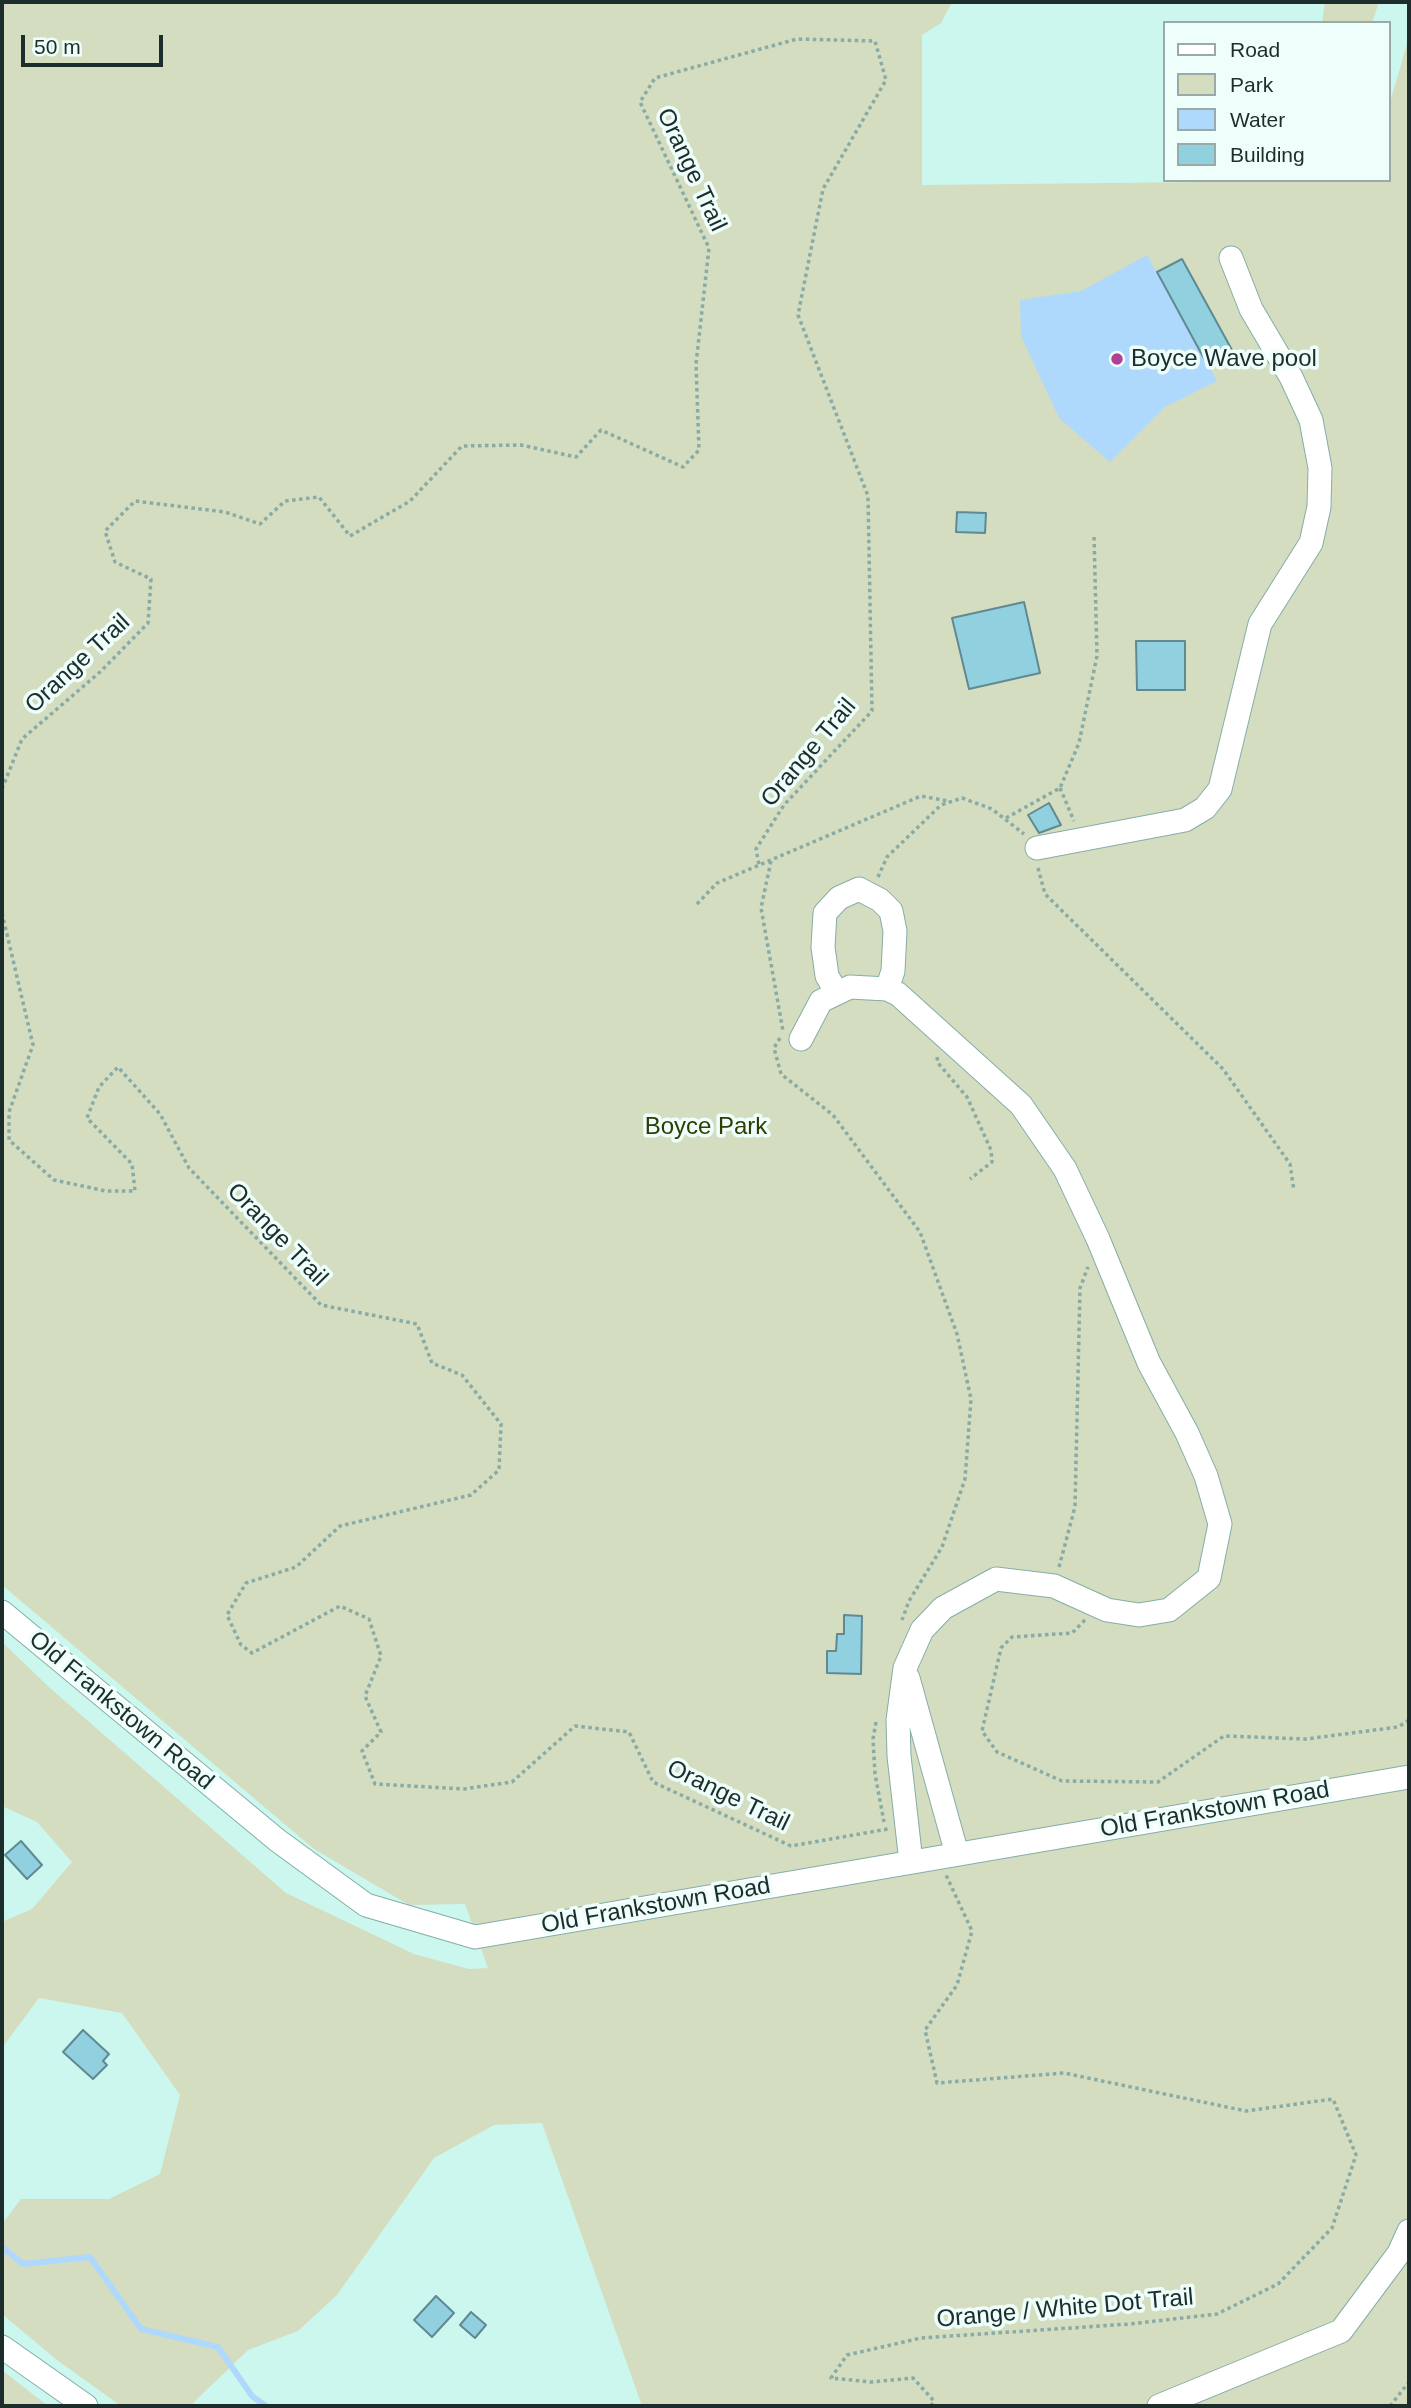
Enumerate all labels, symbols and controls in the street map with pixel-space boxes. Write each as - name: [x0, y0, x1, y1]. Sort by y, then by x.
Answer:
- scale bar: [24, 21, 166, 65]
- legend: [1162, 21, 1390, 182]
- text: 50 m: [34, 35, 81, 58]
- text: Road: [1230, 38, 1280, 61]
- text: Park: [1230, 73, 1273, 96]
- street label: Orange Trail: [650, 104, 732, 236]
- text: Water: [1230, 108, 1285, 131]
- text: Building: [1230, 143, 1305, 166]
- place label: Boyce Wave pool: [1131, 345, 1317, 373]
- marker: Boyce Wave pool: [1109, 351, 1125, 367]
- street label: Orange Trail: [20, 608, 136, 720]
- street label: Orange Trail: [755, 693, 863, 813]
- park label: Boyce Park: [645, 1113, 767, 1141]
- street label: Orange Trail: [221, 1177, 333, 1293]
- street label: Old Frankstown Road: [23, 1625, 219, 1797]
- street label: Orange Trail: [662, 1754, 794, 1838]
- street label: Old Frankstown Road: [1098, 1776, 1332, 1844]
- street label: Old Frankstown Road: [539, 1872, 773, 1940]
- street label: Orange / White Dot Trail: [935, 2283, 1195, 2335]

